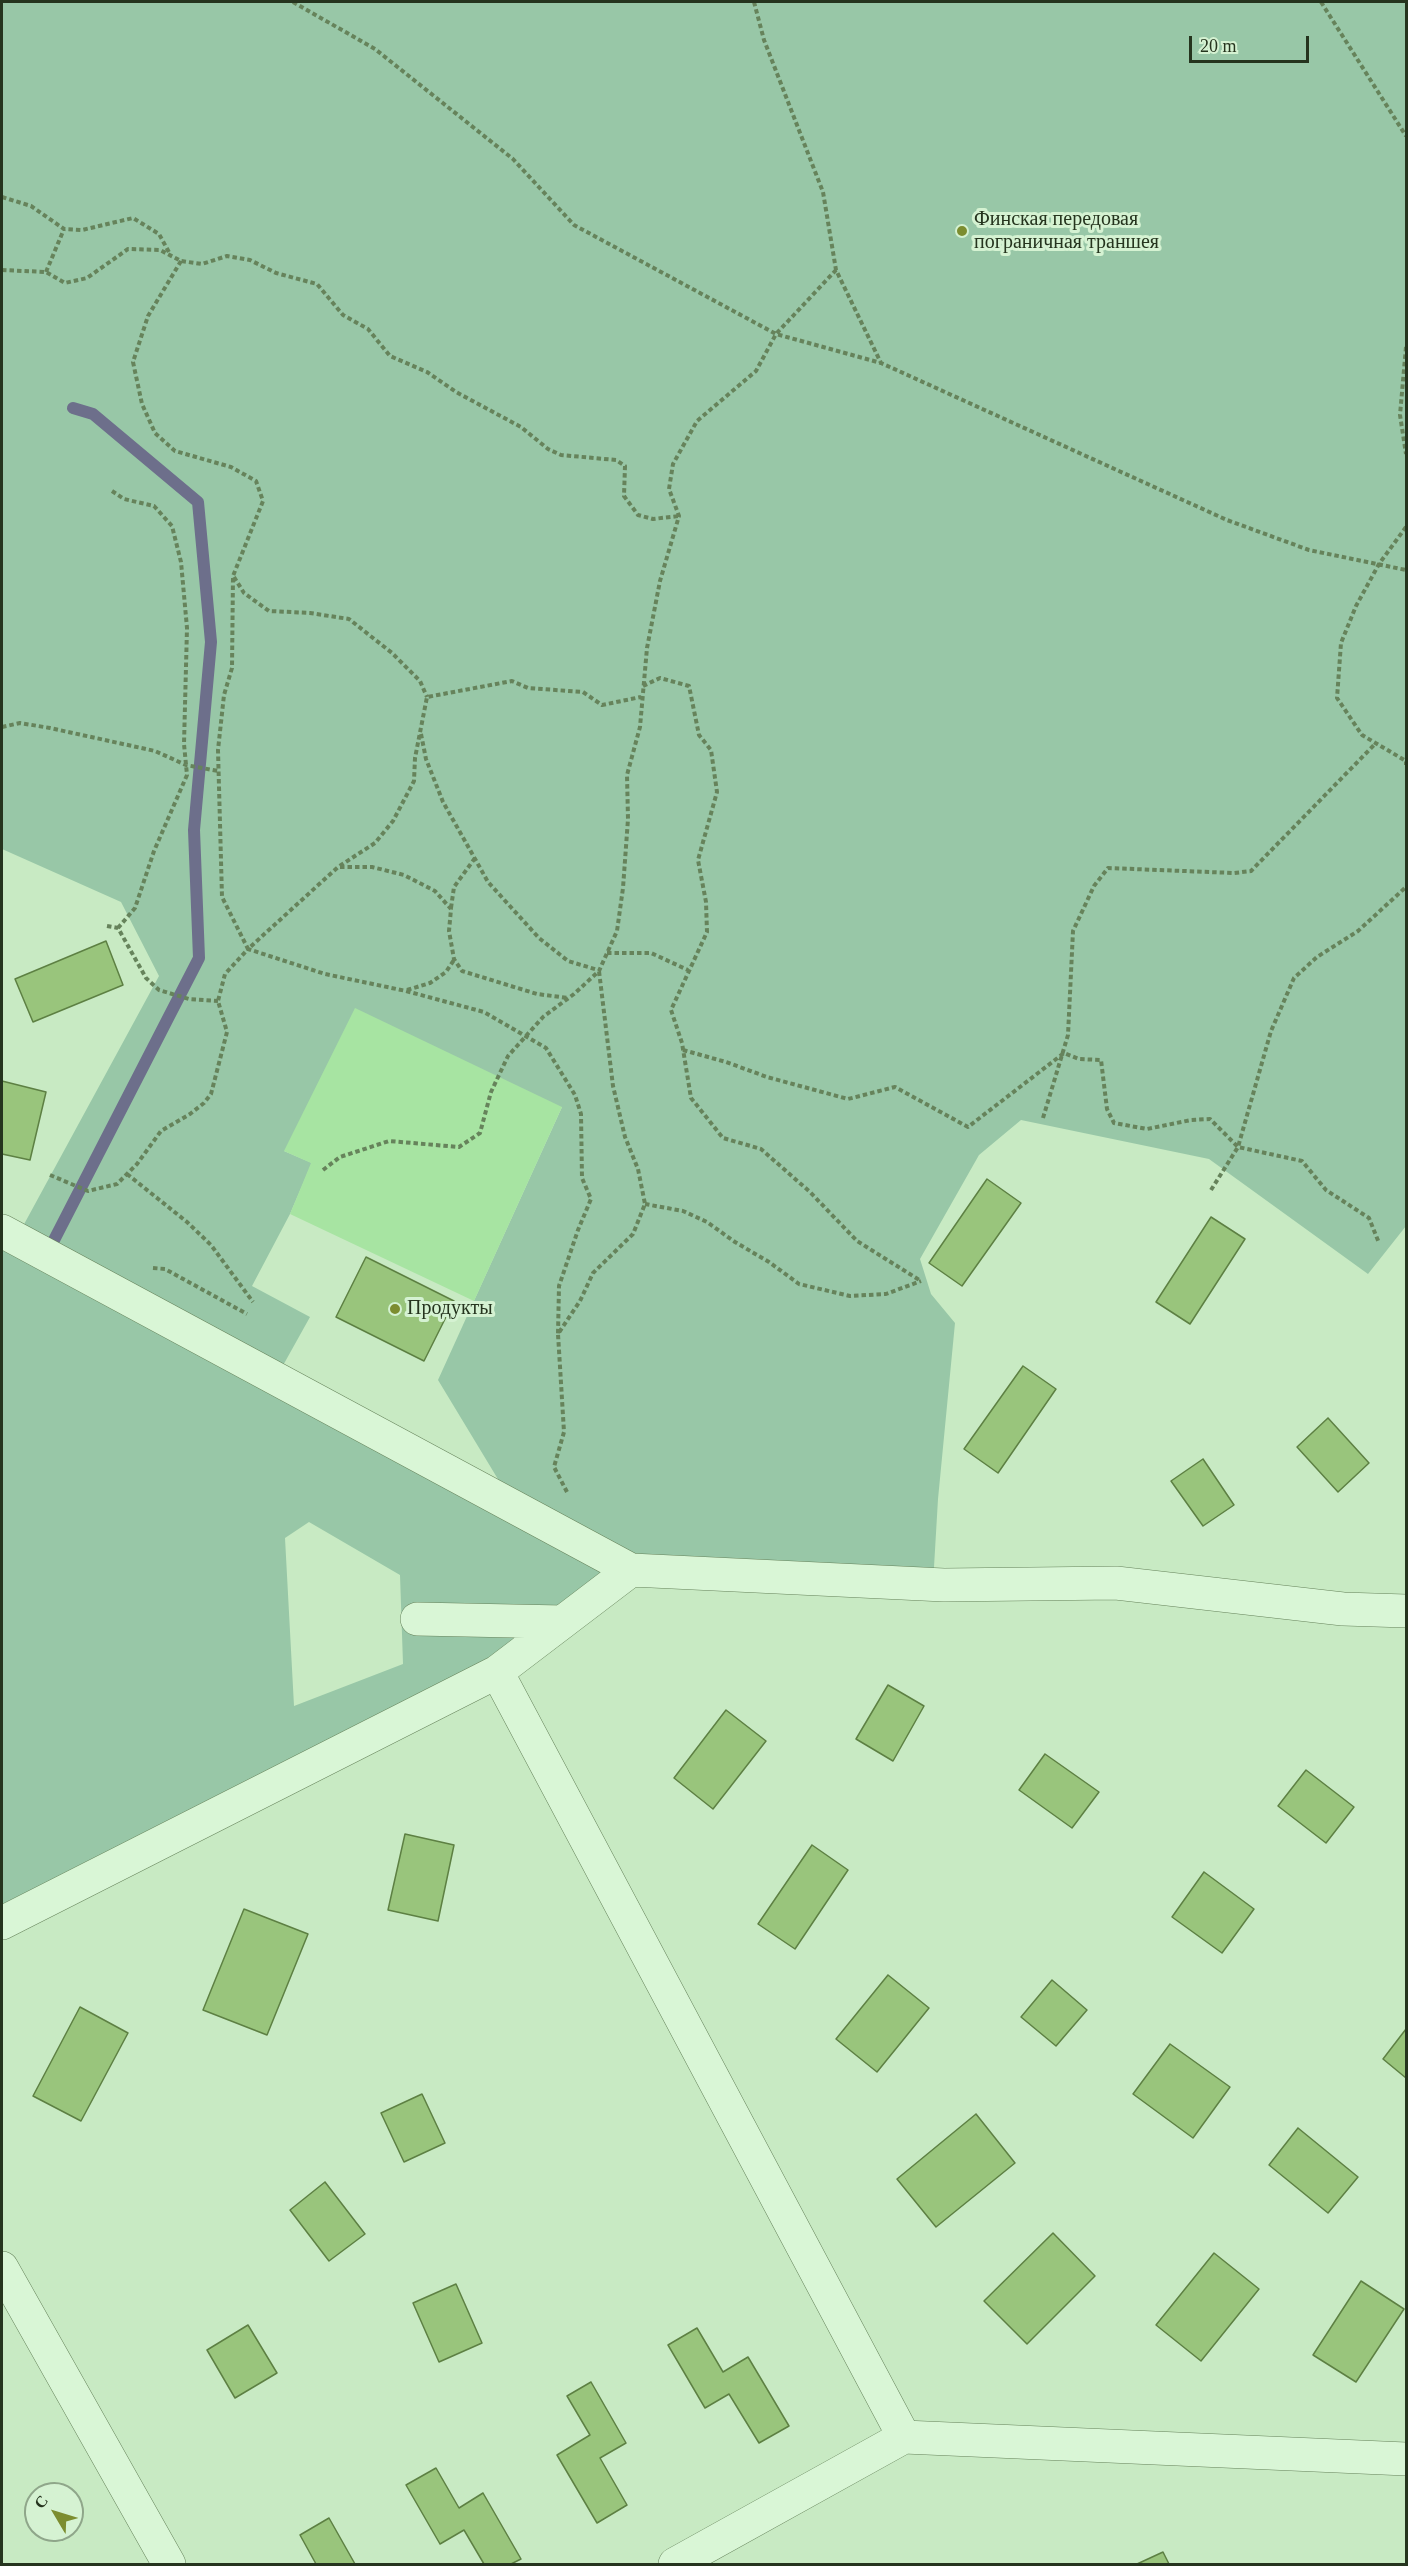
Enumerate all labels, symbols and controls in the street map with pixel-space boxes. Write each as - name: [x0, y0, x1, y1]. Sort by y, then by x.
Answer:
- scale bar: [1192, 24, 1312, 62]
- text: 20 m: [1200, 36, 1237, 56]
- place label: Финская передовая пограничная траншея: [974, 208, 1159, 255]
- marker: Финская передовая пограничная траншея: [955, 224, 969, 238]
- place label: Продукты: [407, 1297, 493, 1321]
- marker: Продукты: [388, 1302, 402, 1316]
- north arrow: [24, 2482, 84, 2542]
- text: С: [31, 2492, 51, 2512]

